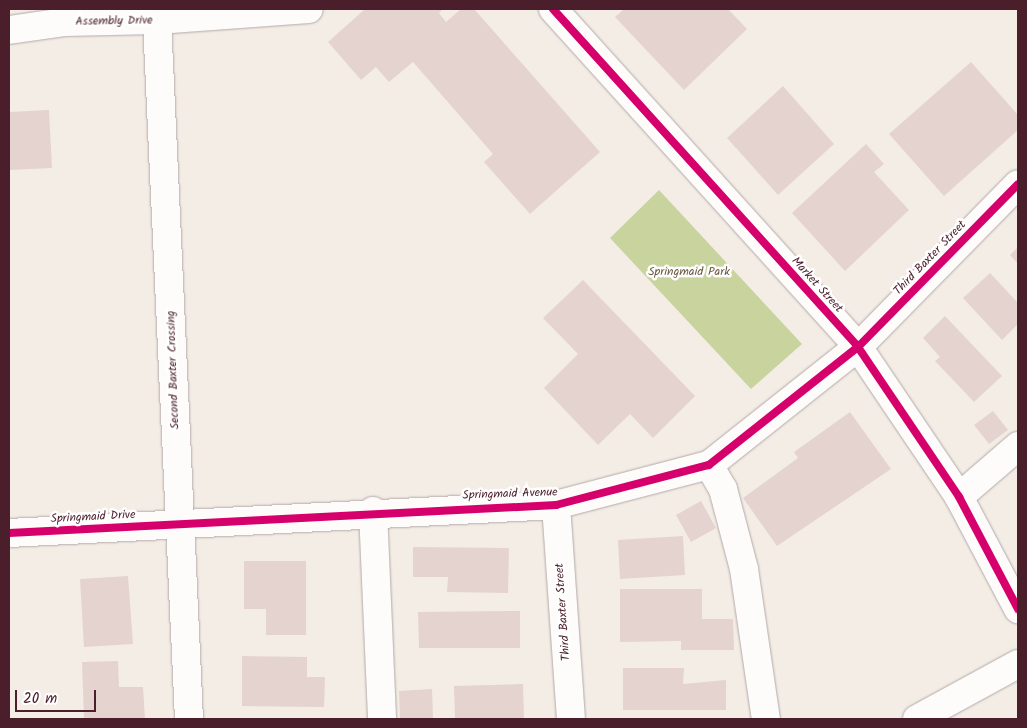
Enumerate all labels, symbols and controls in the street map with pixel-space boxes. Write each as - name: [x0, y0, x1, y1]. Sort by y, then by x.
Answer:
- street label: Assembly Drive: [75, 13, 153, 29]
- street label: Third Baxter Street: [891, 218, 969, 298]
- street label: Market Street: [788, 254, 846, 316]
- park label: Springmaid Park: [648, 265, 730, 279]
- street label: Second Baxter Crossing: [164, 310, 182, 430]
- street label: Springmaid Avenue: [462, 485, 558, 503]
- street label: Springmaid Drive: [50, 508, 136, 526]
- street label: Third Baxter Street: [552, 563, 574, 661]
- scale bar: [18, 680, 99, 712]
- text: 20 m: [23, 687, 57, 711]

